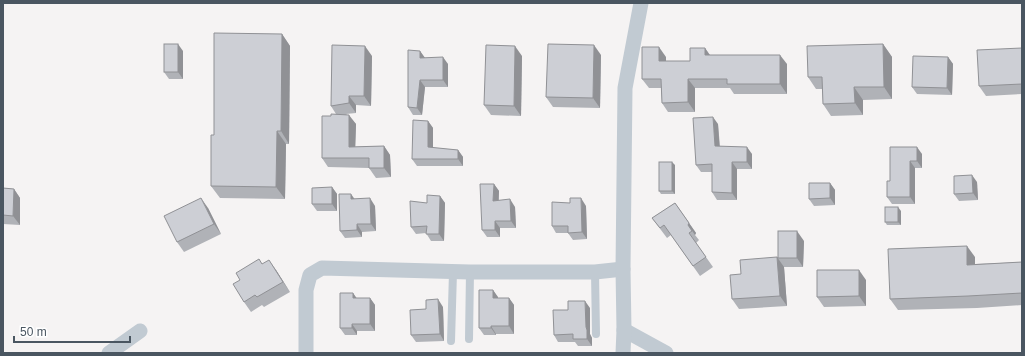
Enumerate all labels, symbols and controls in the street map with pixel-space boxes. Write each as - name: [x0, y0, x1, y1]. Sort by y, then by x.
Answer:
- scale bar: [14, 318, 130, 344]
- text: 50 m: [20, 325, 47, 339]

